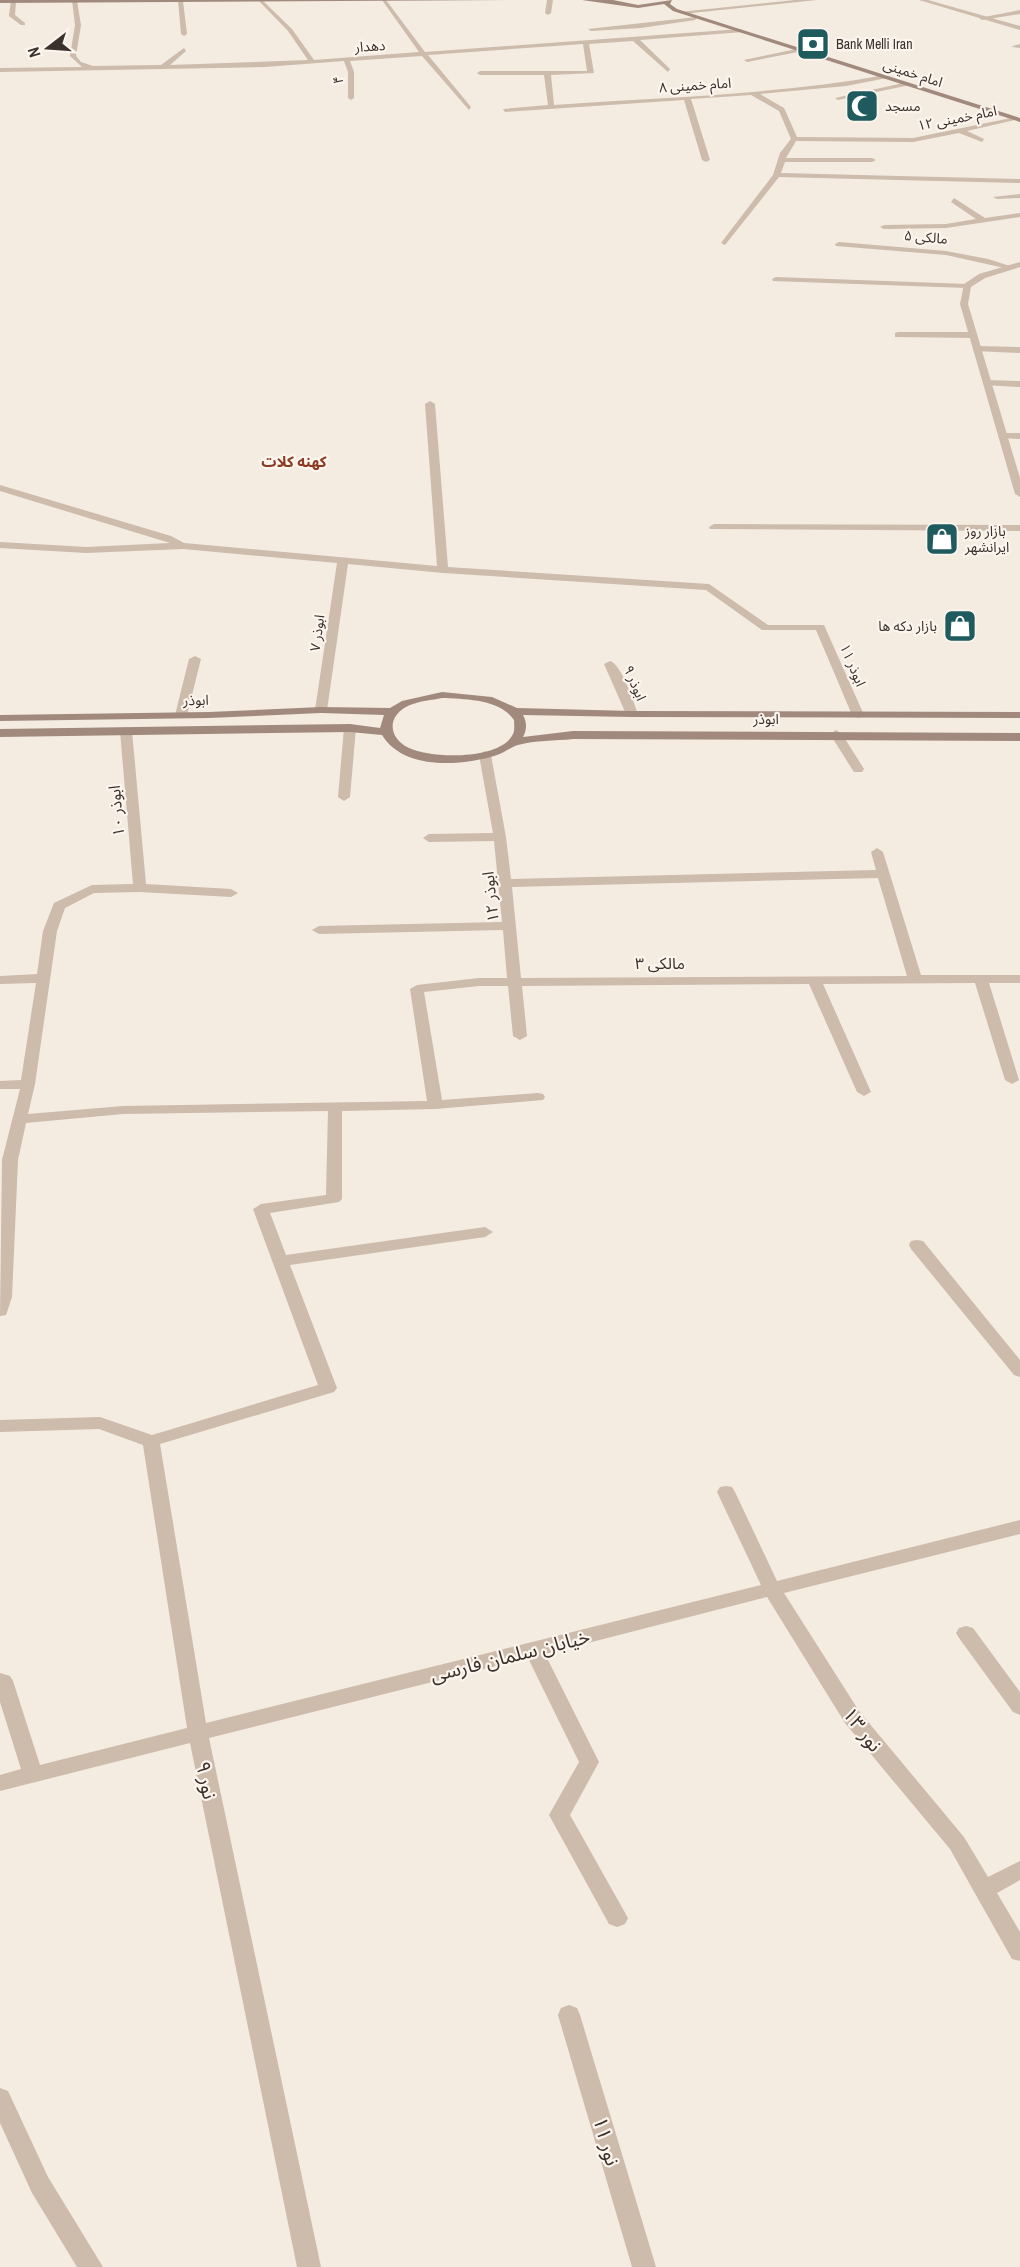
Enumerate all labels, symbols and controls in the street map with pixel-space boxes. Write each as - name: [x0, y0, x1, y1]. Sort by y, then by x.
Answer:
- north arrow: [18, 18, 78, 78]
- bank icon: Bank Melli Iran: [795, 26, 831, 62]
- place label: Bank Melli Iran: [836, 35, 913, 53]
- street label: دهدار: [353, 36, 386, 56]
- text: N: [22, 45, 46, 60]
- street label: امام خمینی: [880, 55, 945, 93]
- street label: امام خمینی ۸: [658, 73, 732, 99]
- street label: ۴: [329, 75, 347, 85]
- mosque icon: مسجد: [844, 88, 880, 124]
- place label: مسجد: [885, 97, 921, 115]
- street label: امام خمینی ۱۲: [916, 101, 999, 136]
- street label: مالکی ۵: [903, 226, 949, 248]
- district label: کهنه کلات: [261, 451, 327, 472]
- shop icon: بازار روز ایرانشهر: [924, 521, 960, 557]
- place label: بازار روز ایرانشهر: [964, 522, 1009, 556]
- shop icon: بازار دکه ها: [942, 608, 978, 644]
- street label: ابوذر ۷: [306, 614, 328, 652]
- place label: بازار دکه ها: [878, 617, 937, 635]
- street label: ابوذر ۱۱: [836, 641, 870, 689]
- street label: ابوذر ۹: [620, 663, 650, 703]
- street label: ابوذر: [182, 691, 209, 709]
- street label: ابوذر: [752, 710, 779, 728]
- street label: ابوذر ۱۰: [103, 785, 129, 837]
- street label: ابوذر ۱۲: [476, 870, 504, 924]
- street label: مالکی ۳: [635, 952, 685, 974]
- street label: خیابان سلمان فارسی: [427, 1622, 593, 1688]
- street label: نور ۱۳: [837, 1701, 889, 1757]
- street label: نور ۹: [190, 1759, 224, 1801]
- street label: نور ۱۱: [587, 2113, 627, 2169]

